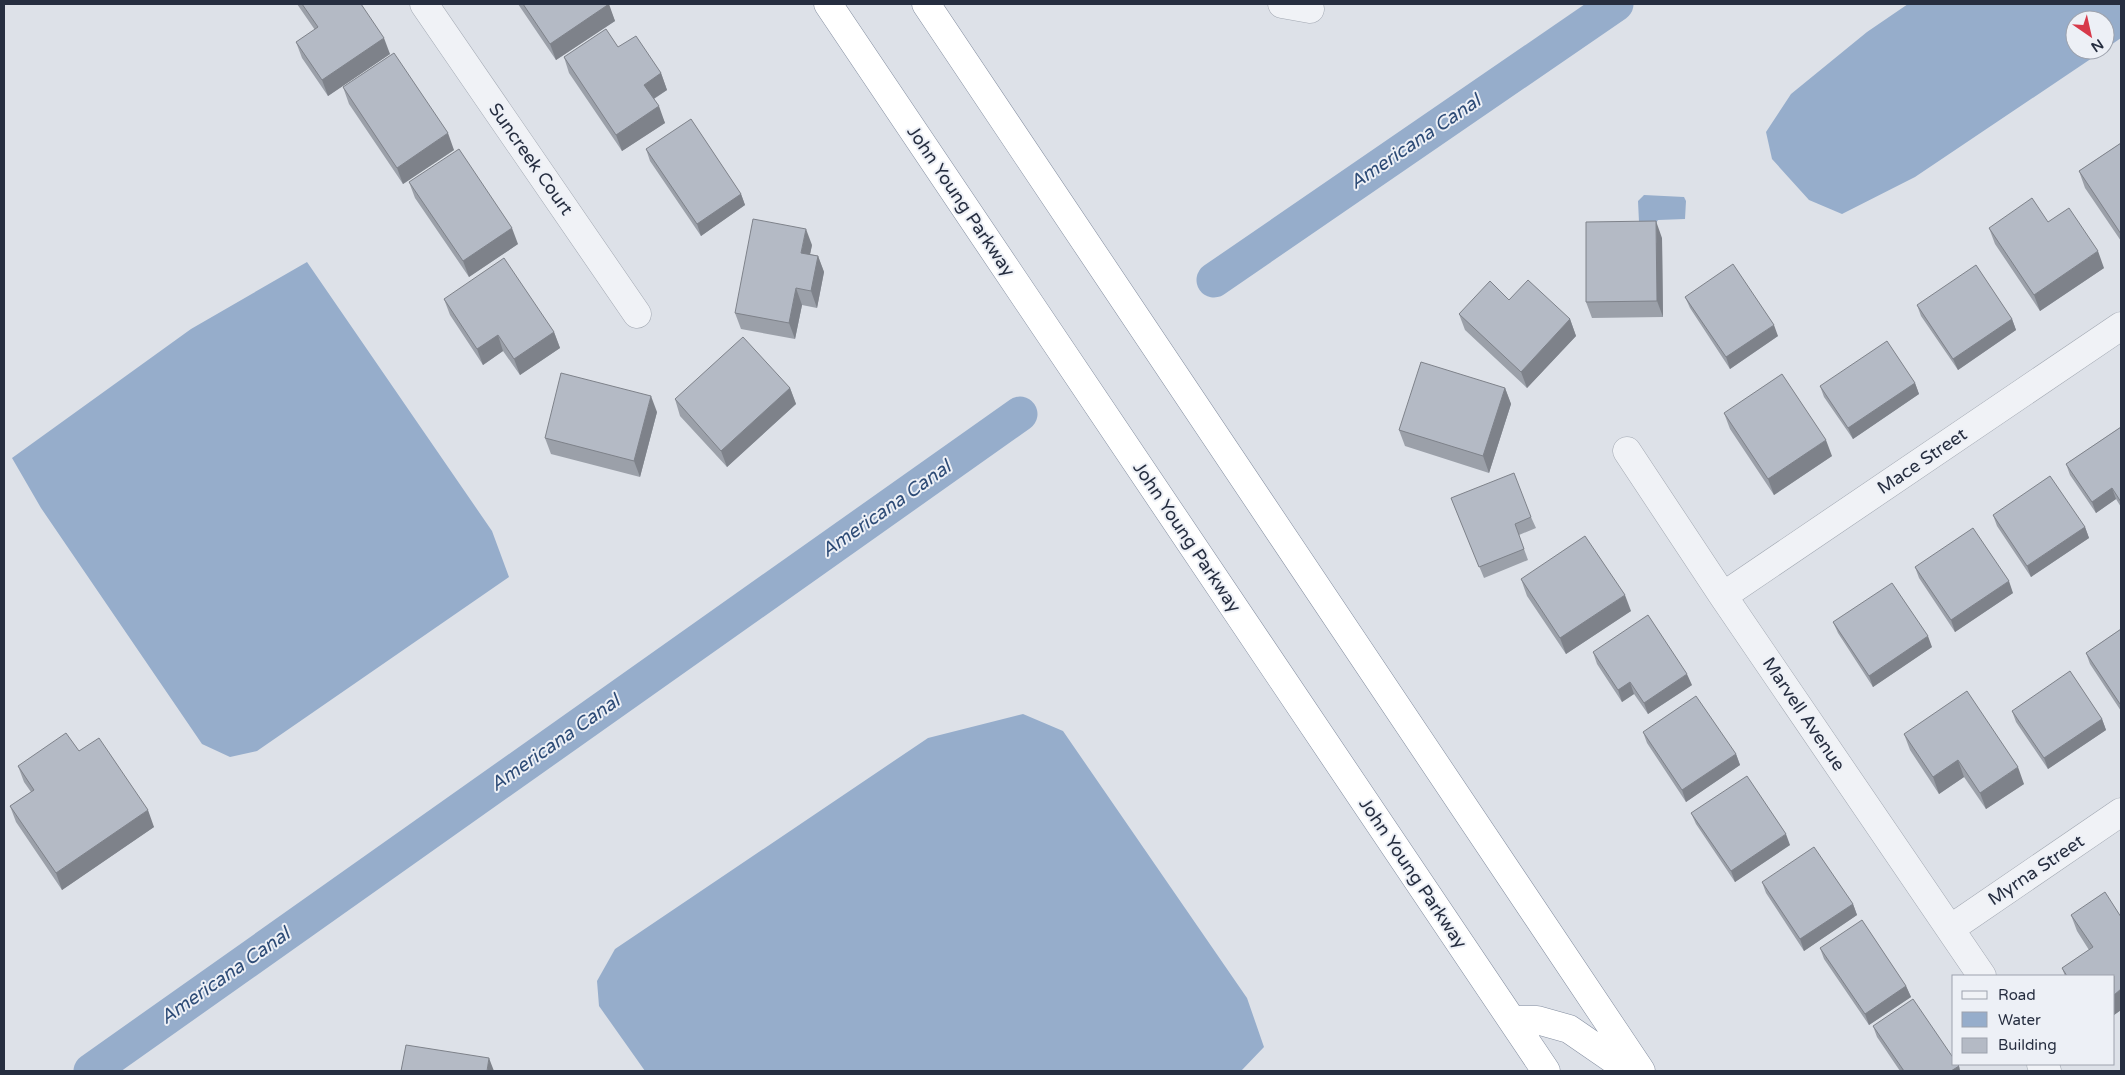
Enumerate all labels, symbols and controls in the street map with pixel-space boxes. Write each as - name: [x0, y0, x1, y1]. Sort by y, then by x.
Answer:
- north arrow: [2065, 10, 2115, 60]
- text: N: [2088, 35, 2106, 56]
- water label: Americana Canal: [1345, 89, 1487, 194]
- street label: Suncreek Court: [484, 99, 578, 219]
- street label: John Young Parkway: [902, 121, 1020, 281]
- street label: Mace Street: [1873, 423, 1971, 499]
- water label: Americana Canal: [817, 455, 957, 562]
- street label: John Young Parkway: [1128, 457, 1246, 617]
- street label: Marvell Avenue: [1758, 653, 1850, 775]
- water label: Americana Canal: [486, 689, 626, 796]
- street label: John Young Parkway: [1354, 793, 1472, 953]
- street label: Myrna Street: [1984, 830, 2088, 910]
- water label: Americana Canal: [156, 922, 296, 1029]
- legend: [1952, 975, 2115, 1065]
- text: Road: [1998, 986, 2036, 1004]
- text: Water: [1998, 1011, 2041, 1029]
- text: Building: [1998, 1036, 2057, 1054]

